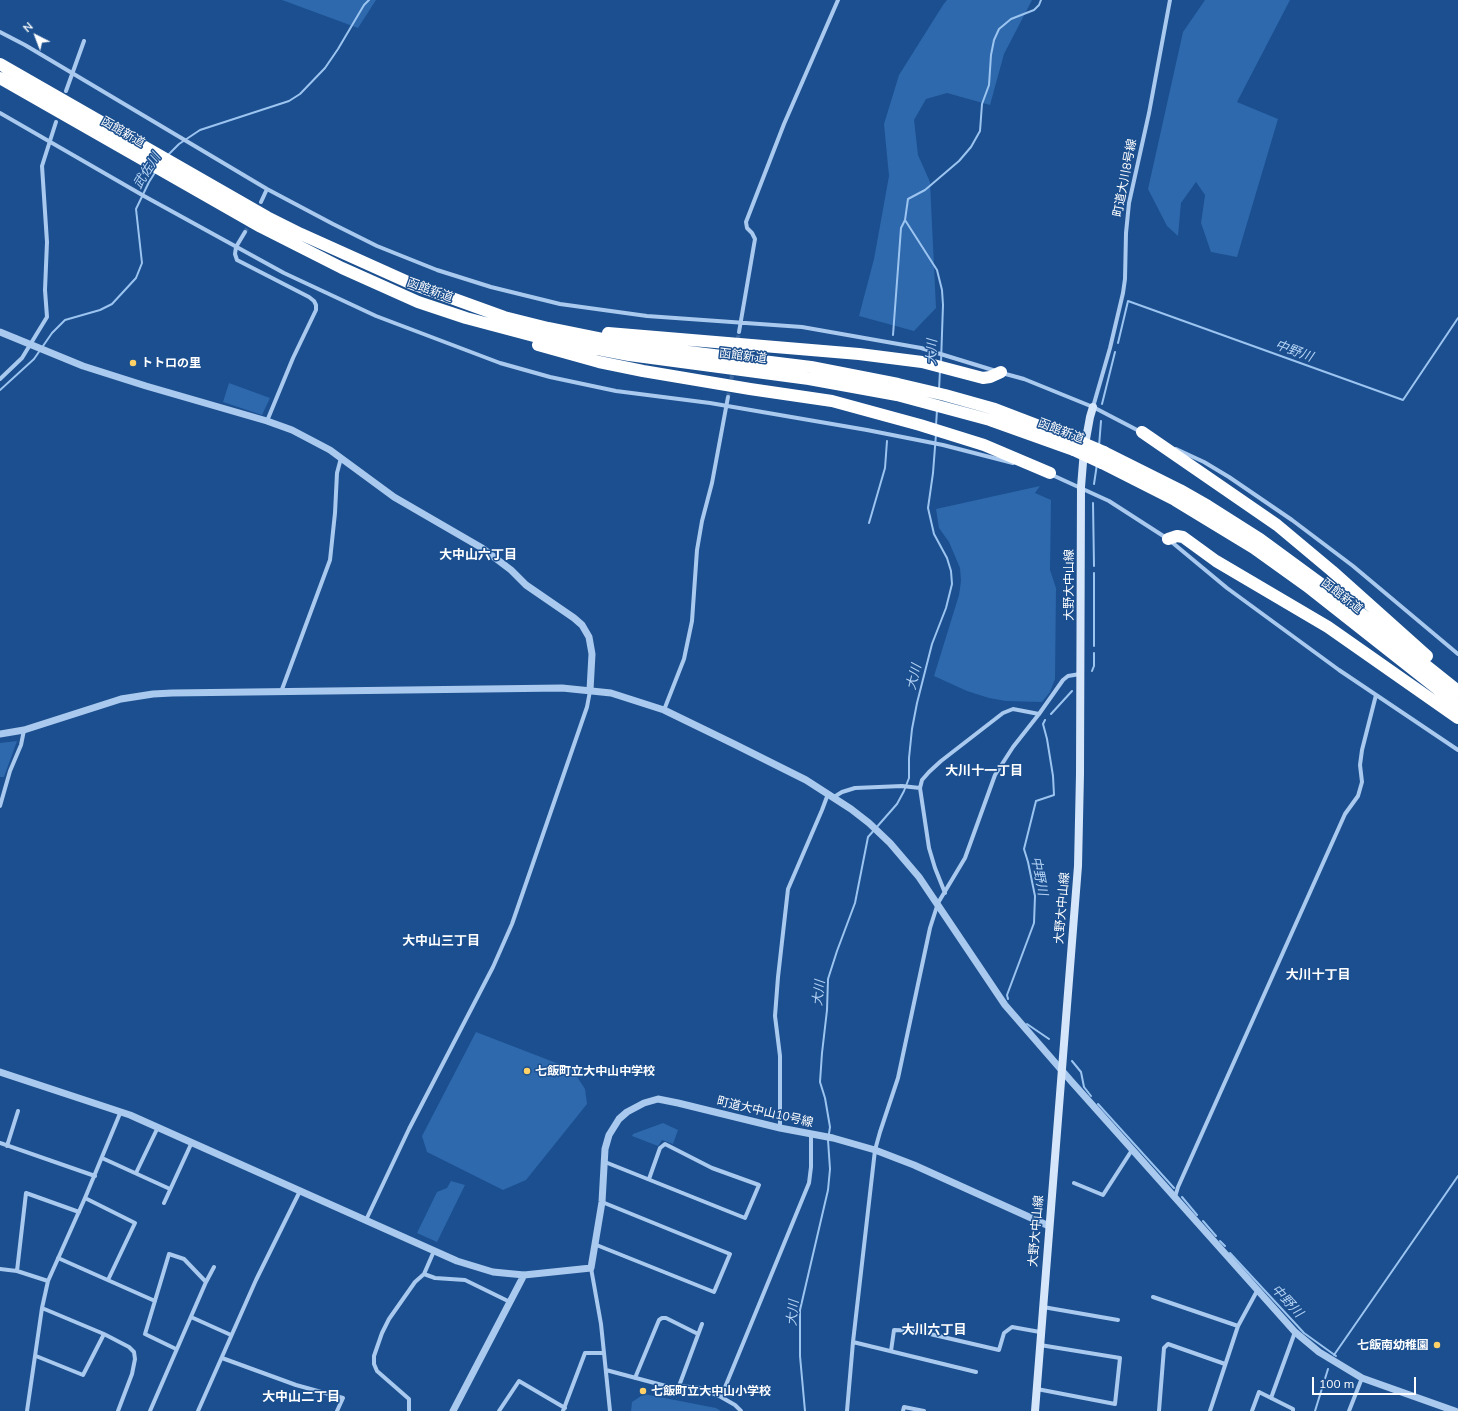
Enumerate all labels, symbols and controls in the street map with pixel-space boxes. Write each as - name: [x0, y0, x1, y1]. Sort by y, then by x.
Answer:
- north arrow: [16, 16, 56, 56]
- text: N: [20, 19, 36, 35]
- street label: 函館新道: [99, 114, 147, 150]
- street label: 町道大川8号線: [1110, 138, 1140, 218]
- water label: 武佐川: [130, 150, 164, 192]
- street label: 函館新道: [405, 275, 455, 305]
- water label: 中野川: [1273, 337, 1315, 365]
- water label: 大川: [924, 339, 940, 365]
- street label: 函館新道: [718, 346, 768, 366]
- place label: トトロの里: [141, 356, 201, 370]
- marker: トトロの里: [128, 358, 138, 368]
- street label: 函館新道: [1036, 416, 1086, 446]
- district label: 大中山六丁目: [439, 547, 517, 563]
- street label: 大野大中山線: [1062, 549, 1076, 621]
- street label: 函館新道: [1319, 576, 1365, 616]
- water label: 大川: [903, 662, 925, 692]
- district label: 大川十一丁目: [945, 763, 1023, 779]
- water label: 中野川: [1028, 855, 1050, 897]
- street label: 大野大中山線: [1052, 872, 1072, 944]
- district label: 大中山三丁目: [402, 933, 480, 949]
- district label: 大川十丁目: [1286, 967, 1350, 983]
- water label: 大川: [810, 979, 828, 1007]
- place label: 七飯町立大中山中学校: [535, 1064, 655, 1078]
- marker: 七飯町立大中山中学校: [522, 1066, 532, 1076]
- street label: 町道大中山10号線: [715, 1094, 815, 1130]
- street label: 大野大中山線: [1026, 1195, 1046, 1267]
- water label: 中野川: [1268, 1281, 1306, 1321]
- water label: 大川: [784, 1299, 802, 1327]
- district label: 大川六丁目: [902, 1322, 966, 1338]
- place label: 七飯南幼稚園: [1357, 1338, 1429, 1352]
- marker: 七飯南幼稚園: [1432, 1340, 1442, 1350]
- scale bar: [1314, 1369, 1418, 1395]
- text: 100 m: [1319, 1376, 1354, 1391]
- place label: 七飯町立大中山小学校: [651, 1384, 771, 1398]
- marker: 七飯町立大中山小学校: [638, 1386, 648, 1396]
- district label: 大中山二丁目: [262, 1389, 340, 1405]

